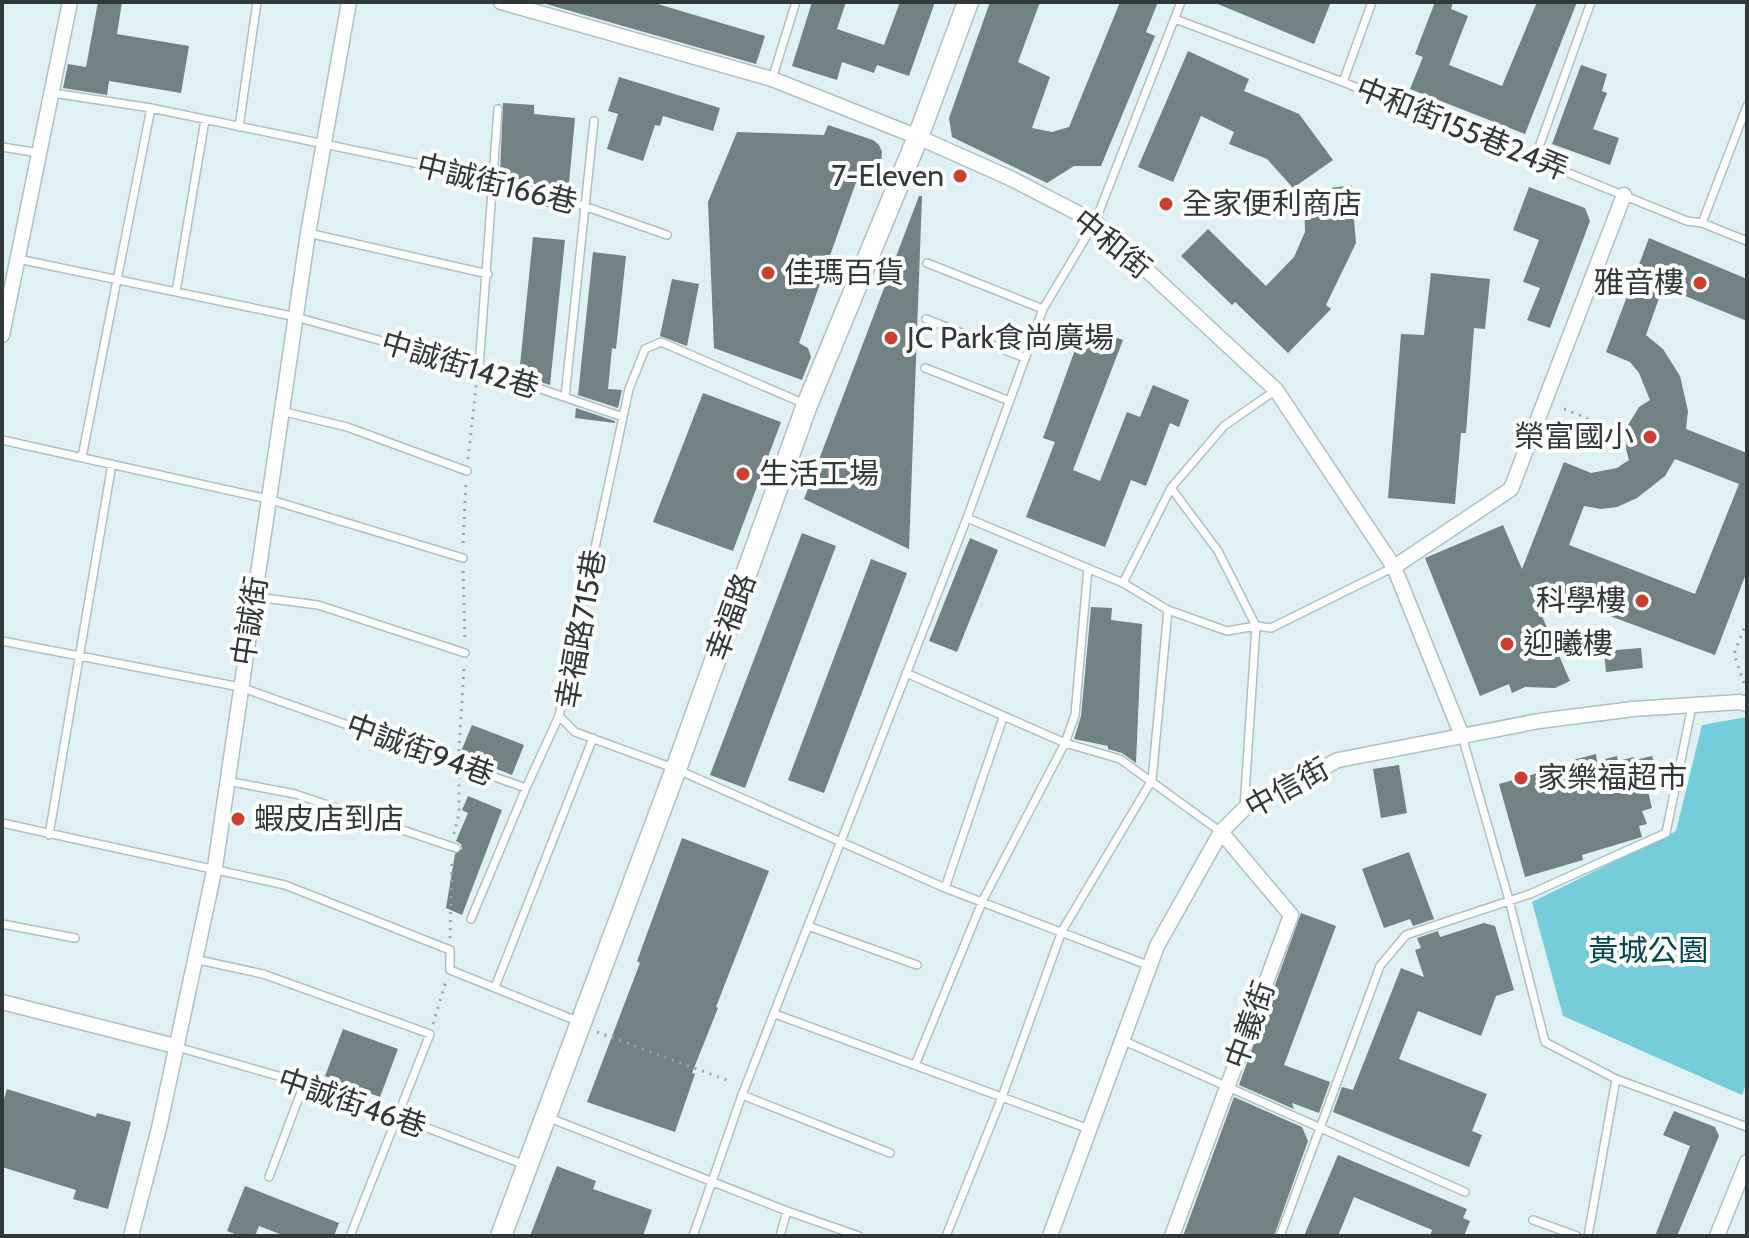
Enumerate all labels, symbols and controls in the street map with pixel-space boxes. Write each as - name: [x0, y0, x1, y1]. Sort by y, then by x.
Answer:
- street label: 中和街155巷24弄: [1351, 69, 1574, 188]
- street label: 中誠街166巷: [413, 146, 581, 221]
- place label: 7-Eleven: [831, 157, 944, 194]
- marker: 7-Eleven: [951, 167, 969, 185]
- place label: 全家便利商店: [1182, 185, 1362, 222]
- marker: 全家便利商店: [1157, 195, 1175, 213]
- street label: 中和街: [1066, 201, 1159, 286]
- place label: 佳瑪百貨: [784, 254, 904, 291]
- marker: 佳瑪百貨: [759, 264, 777, 282]
- place label: 雅音樓: [1594, 264, 1684, 301]
- marker: 雅音樓: [1691, 274, 1709, 292]
- place label: JC Park食尚廣場: [906, 319, 1114, 356]
- street label: 中誠街142巷: [377, 323, 543, 406]
- marker: JC Park食尚廣場: [882, 329, 900, 347]
- place label: 榮富國小: [1514, 418, 1634, 455]
- marker: 榮富國小: [1641, 428, 1659, 446]
- place label: 生活工場: [759, 455, 879, 492]
- marker: 生活工場: [734, 465, 752, 483]
- street label: 幸福路715巷: [548, 546, 613, 711]
- street label: 幸福路: [698, 568, 763, 665]
- street label: 中誠街: [224, 574, 275, 668]
- place label: 科學樓: [1536, 582, 1626, 619]
- marker: 科學樓: [1633, 592, 1651, 610]
- place label: 迎曦樓: [1523, 625, 1613, 662]
- marker: 迎曦樓: [1498, 635, 1516, 653]
- street label: 中誠街94巷: [341, 706, 499, 793]
- street label: 中信街: [1238, 750, 1335, 826]
- place label: 家樂福超市: [1537, 759, 1687, 796]
- marker: 家樂福超市: [1512, 769, 1530, 787]
- place label: 蝦皮店到店: [254, 800, 404, 837]
- marker: 蝦皮店到店: [229, 810, 247, 828]
- park label: 黃城公園: [1588, 932, 1708, 969]
- street label: 中義街: [1217, 976, 1282, 1073]
- street label: 中誠街46巷: [273, 1060, 431, 1145]

